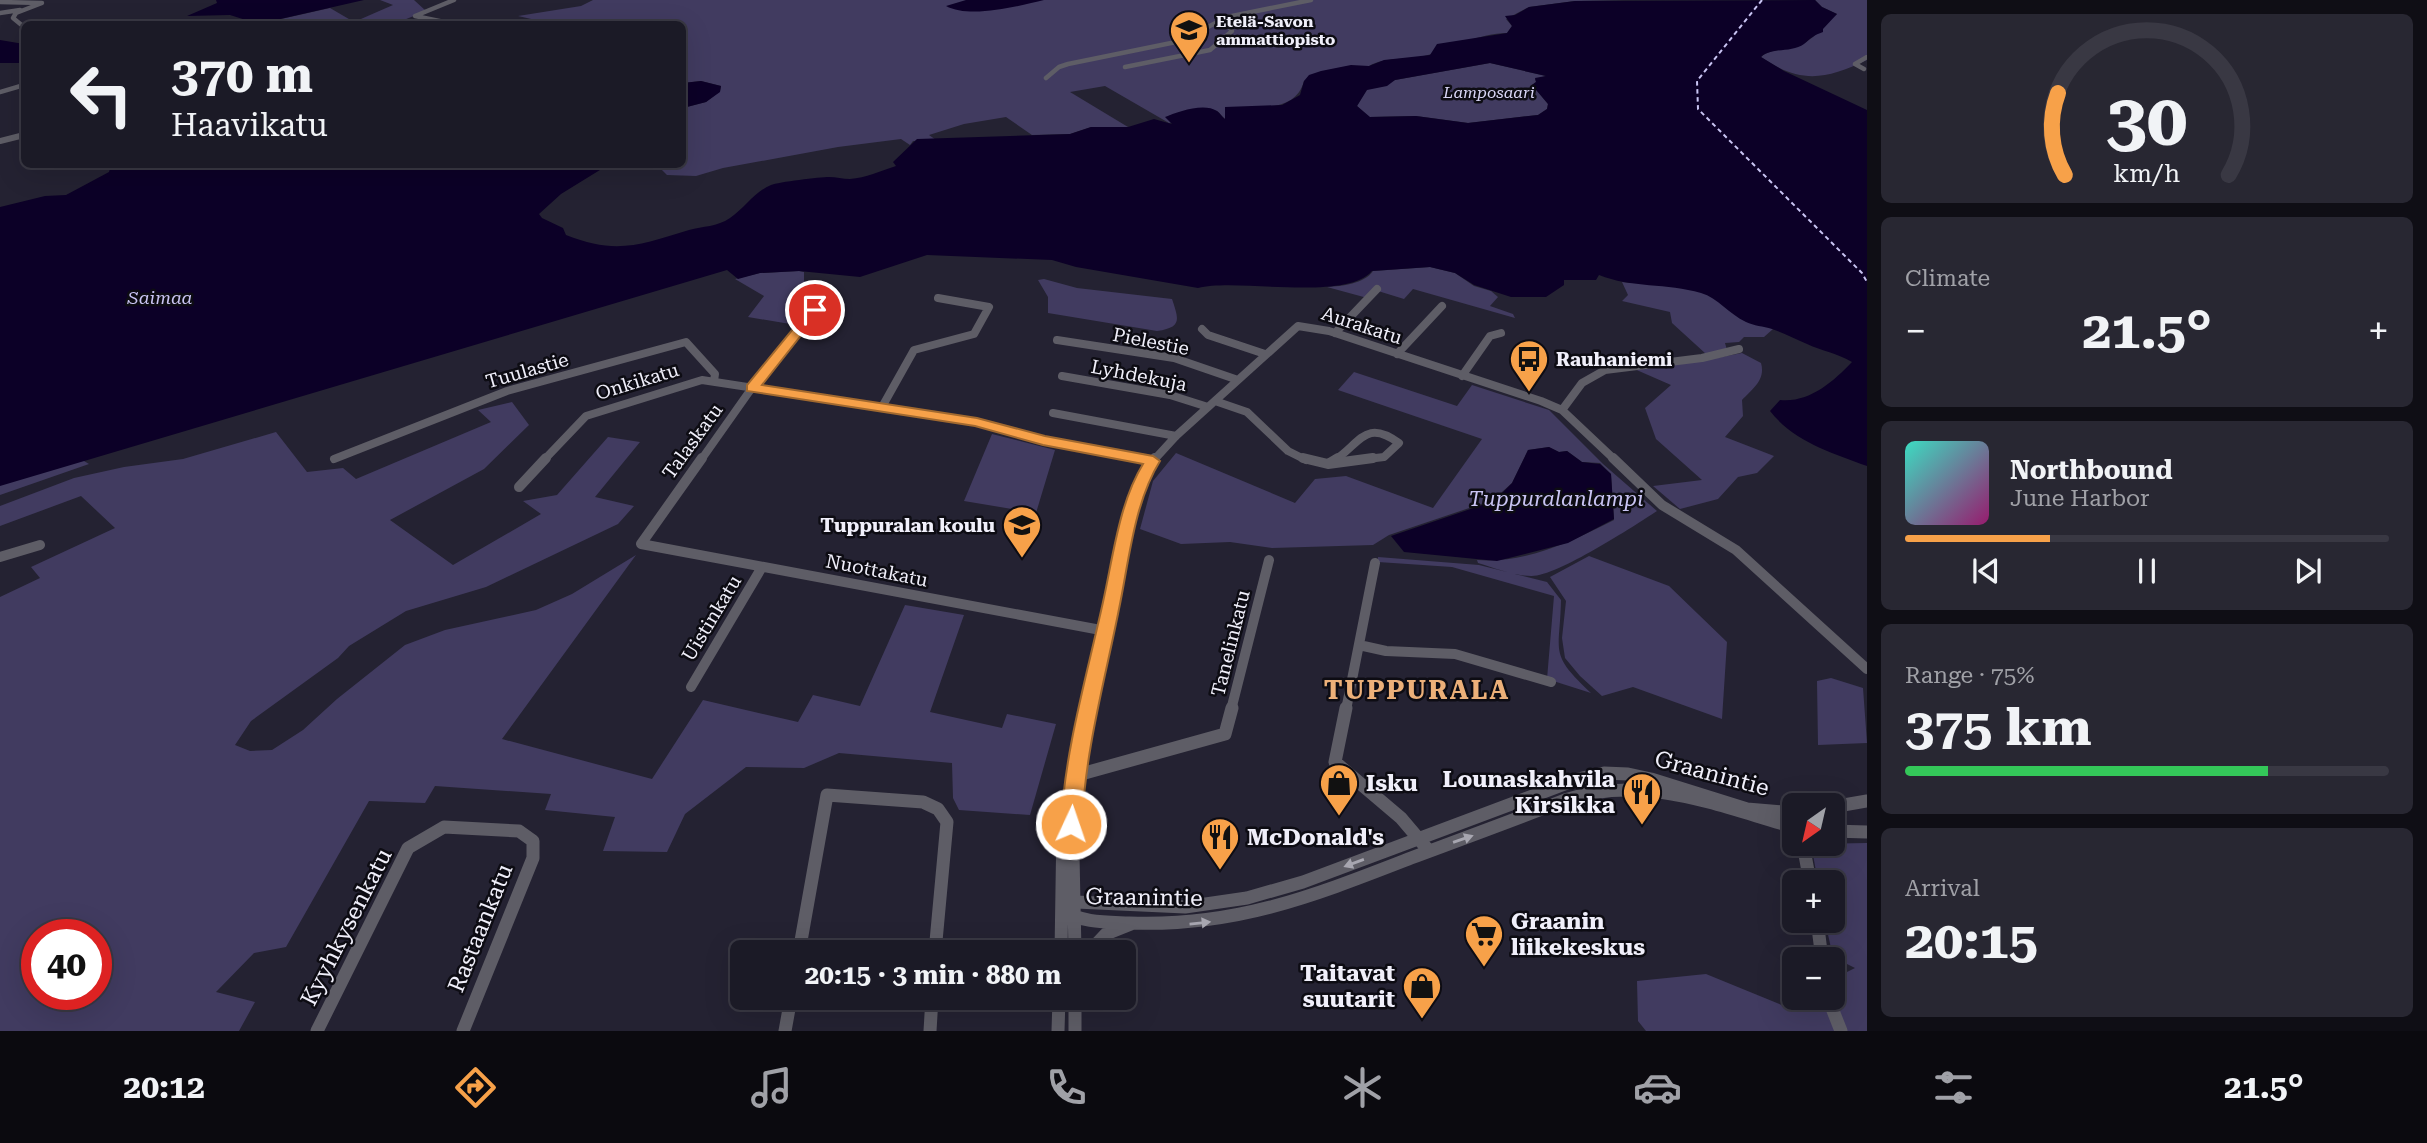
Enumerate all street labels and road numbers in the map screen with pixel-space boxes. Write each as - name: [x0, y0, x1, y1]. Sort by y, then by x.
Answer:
- street label: Aurakatu: [1319, 302, 1405, 349]
- street label: Pielestie: [1111, 323, 1191, 360]
- street label: Tuulastie: [483, 348, 571, 393]
- street label: Lyhdekuja: [1089, 355, 1189, 396]
- street label: Onkikatu: [593, 358, 682, 405]
- street label: Talaskatu: [657, 399, 727, 483]
- street label: Nuottakatu: [824, 549, 930, 592]
- street label: Uistinkatu: [677, 571, 746, 665]
- street label: Tanelinkatu: [1206, 588, 1255, 699]
- street label: Graanintie: [1652, 745, 1772, 802]
- street label: Kyyhkysenkatu: [295, 844, 398, 1010]
- street label: Rastaankatu: [443, 860, 518, 996]
- street label: Graanintie: [1085, 883, 1203, 912]

